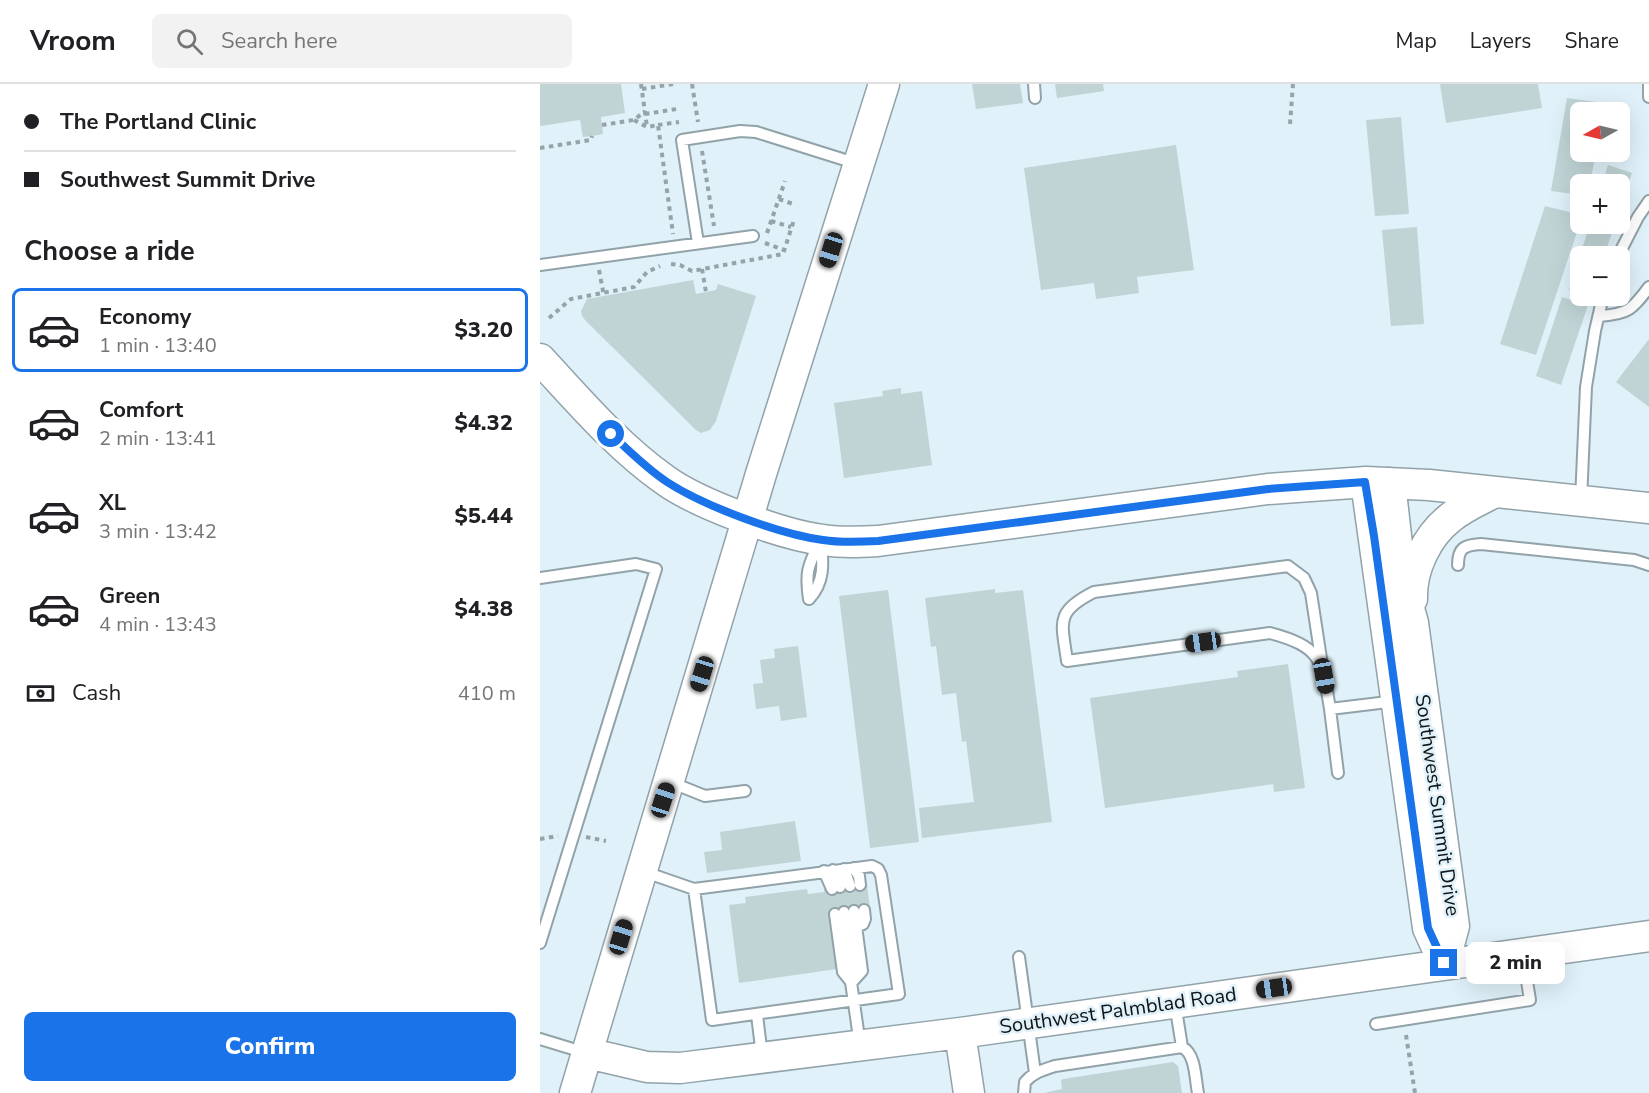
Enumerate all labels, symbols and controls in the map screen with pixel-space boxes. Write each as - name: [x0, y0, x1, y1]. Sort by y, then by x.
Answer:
- search box: [152, 14, 572, 68]
- text: Vroom: [30, 22, 116, 60]
- icon: search: [173, 25, 206, 58]
- text: Search here: [221, 26, 338, 56]
- text: Map: [1395, 27, 1437, 55]
- text: Layers: [1470, 27, 1531, 55]
- text: Share: [1564, 27, 1619, 55]
- north arrow: [1570, 102, 1630, 162]
- map controls: [1570, 102, 1630, 306]
- text: The Portland Clinic: [60, 107, 256, 137]
- text: Southwest Summit Drive: [60, 165, 316, 195]
- button: +: [1570, 174, 1630, 234]
- car: [817, 230, 845, 270]
- text: Choose a ride: [24, 233, 195, 270]
- button: −: [1570, 246, 1630, 306]
- text: Economy: [99, 302, 191, 332]
- icon: car: [27, 303, 81, 357]
- text: $3.20: [454, 315, 513, 345]
- text: 1 min · 13:40: [99, 332, 217, 359]
- text: Comfort: [99, 395, 183, 425]
- icon: car: [27, 396, 81, 450]
- text: $4.32: [454, 408, 513, 438]
- route start: [597, 420, 624, 447]
- text: 2 min · 13:41: [99, 425, 217, 452]
- text: XL: [99, 488, 126, 518]
- icon: car: [27, 489, 81, 543]
- text: $5.44: [454, 501, 513, 531]
- text: 3 min · 13:42: [99, 518, 217, 545]
- text: Green: [99, 581, 160, 611]
- icon: car: [27, 582, 81, 636]
- text: $4.38: [454, 594, 513, 624]
- text: 4 min · 13:43: [99, 611, 217, 638]
- car: [1184, 631, 1222, 653]
- car: [688, 654, 716, 694]
- car: [1312, 657, 1336, 695]
- icon: cash: [24, 677, 57, 710]
- text: Cash: [72, 678, 121, 708]
- text: 410 m: [458, 680, 516, 707]
- street label: Southwest Summit Drive: [1409, 692, 1466, 918]
- car: [649, 780, 677, 820]
- car: [607, 917, 635, 957]
- callout: 2 min: [1465, 942, 1564, 984]
- route end: [1430, 949, 1457, 976]
- text: 2 min: [1489, 949, 1542, 976]
- car: [1255, 977, 1293, 999]
- street label: Southwest Palmblad Road: [998, 980, 1238, 1041]
- button: Confirm: [24, 1012, 516, 1081]

